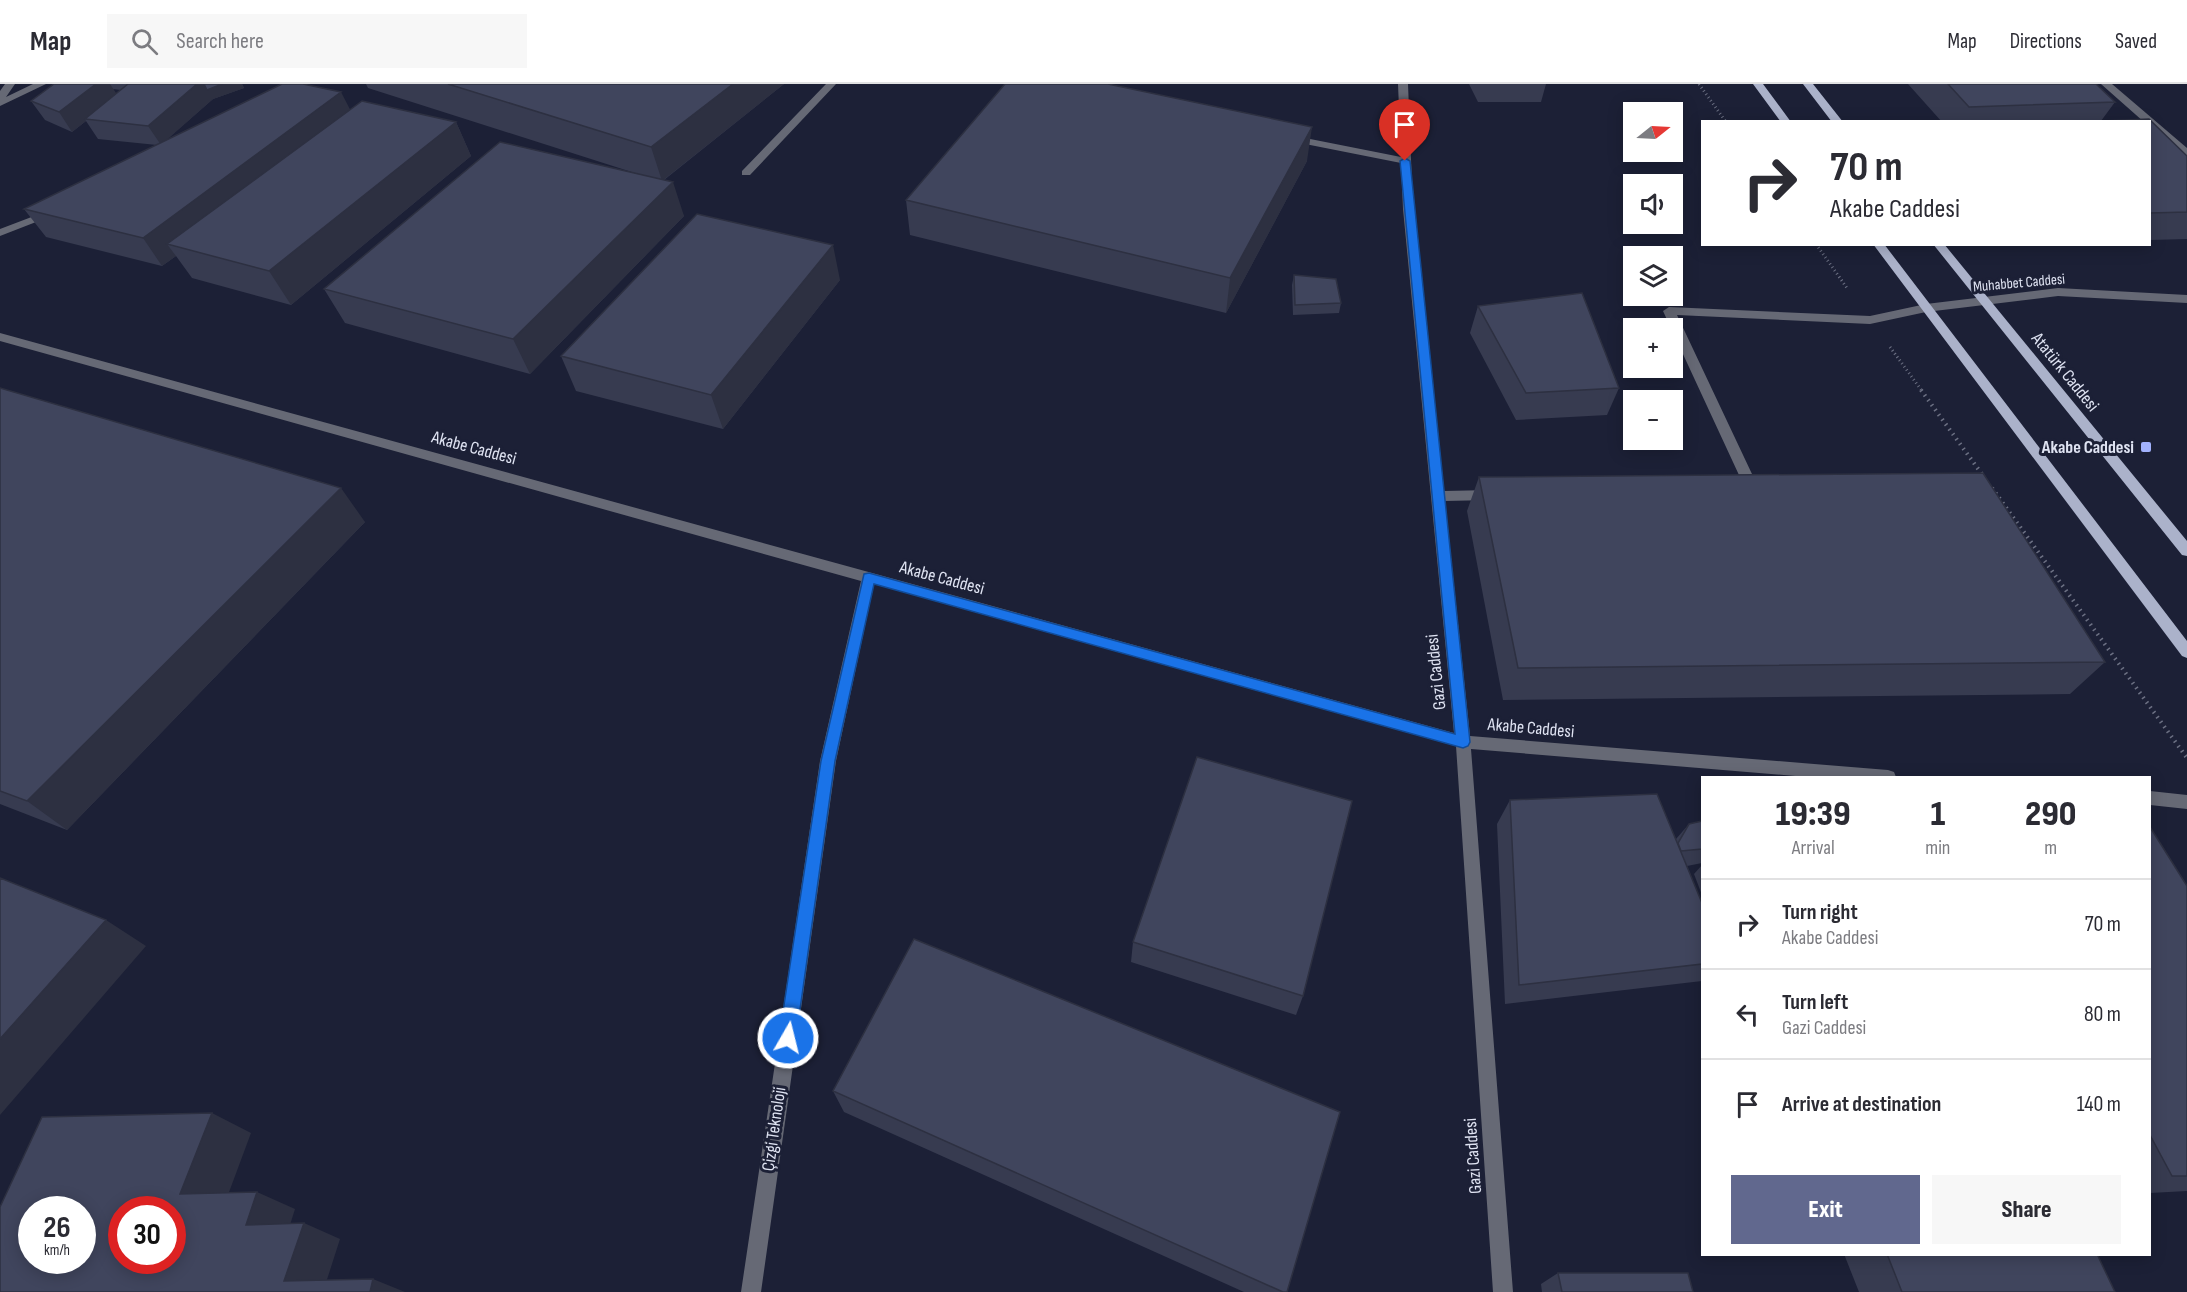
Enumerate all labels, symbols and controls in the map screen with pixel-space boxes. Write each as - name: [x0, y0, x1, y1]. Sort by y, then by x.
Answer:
- search box: [107, 14, 527, 68]
- text: Map: [30, 25, 71, 58]
- icon: search: [128, 25, 161, 58]
- text: Search here: [176, 28, 264, 55]
- text: Map: [1947, 29, 1977, 54]
- text: Directions: [2010, 29, 2082, 54]
- text: Saved: [2115, 29, 2157, 54]
- pin: [1379, 99, 1430, 161]
- north arrow: [1623, 102, 1683, 162]
- map controls: [1623, 102, 1683, 450]
- icon: arrive: [1388, 108, 1421, 141]
- text: 70 m: [1830, 142, 1903, 193]
- icon: right: [1731, 144, 1809, 222]
- button: sound: [1623, 174, 1683, 234]
- text: Akabe Caddesi: [1830, 193, 1960, 225]
- button: layers: [1623, 246, 1683, 306]
- street label: Muhabbet Caddesi: [1972, 269, 2066, 296]
- button: +: [1623, 318, 1683, 378]
- street label: Atatürk Caddesi: [2026, 328, 2103, 416]
- button: −: [1623, 390, 1683, 450]
- street label: Akabe Caddesi: [428, 426, 519, 469]
- place label: Akabe Caddesi: [2041, 437, 2134, 458]
- marker: Akabe Caddesi: [2139, 440, 2153, 454]
- street label: Akabe Caddesi: [896, 556, 987, 599]
- street label: Gazi Caddesi: [1422, 633, 1450, 711]
- street label: Akabe Caddesi: [1486, 714, 1575, 742]
- text: 19:39: [1776, 793, 1851, 836]
- text: 1: [1930, 793, 1945, 836]
- text: 290: [2025, 793, 2076, 836]
- text: Arrival: [1792, 836, 1835, 860]
- text: min: [1925, 836, 1950, 860]
- text: m: [2044, 836, 2057, 860]
- text: Turn right: [1782, 899, 1858, 926]
- icon: right: [1731, 908, 1764, 941]
- text: 70 m: [2085, 911, 2121, 938]
- text: Akabe Caddesi: [1782, 926, 1878, 950]
- text: Turn left: [1782, 989, 1848, 1016]
- icon: left: [1731, 998, 1764, 1031]
- text: 80 m: [2084, 1001, 2121, 1028]
- position arrow: [756, 1006, 820, 1070]
- text: Gazi Caddesi: [1782, 1016, 1866, 1040]
- street label: Çizgi Teknoloji: [758, 1086, 790, 1172]
- icon: arrive: [1731, 1088, 1764, 1121]
- text: Arrive at destination: [1782, 1091, 1941, 1118]
- text: 140 m: [2077, 1091, 2121, 1118]
- street label: Gazi Caddesi: [1460, 1117, 1486, 1195]
- button: Exit: [1731, 1175, 1920, 1244]
- button: Share: [1932, 1175, 2121, 1244]
- speed limit sign: 30: [108, 1196, 186, 1274]
- text: 26: [43, 1210, 71, 1246]
- text: km/h: [44, 1241, 70, 1260]

